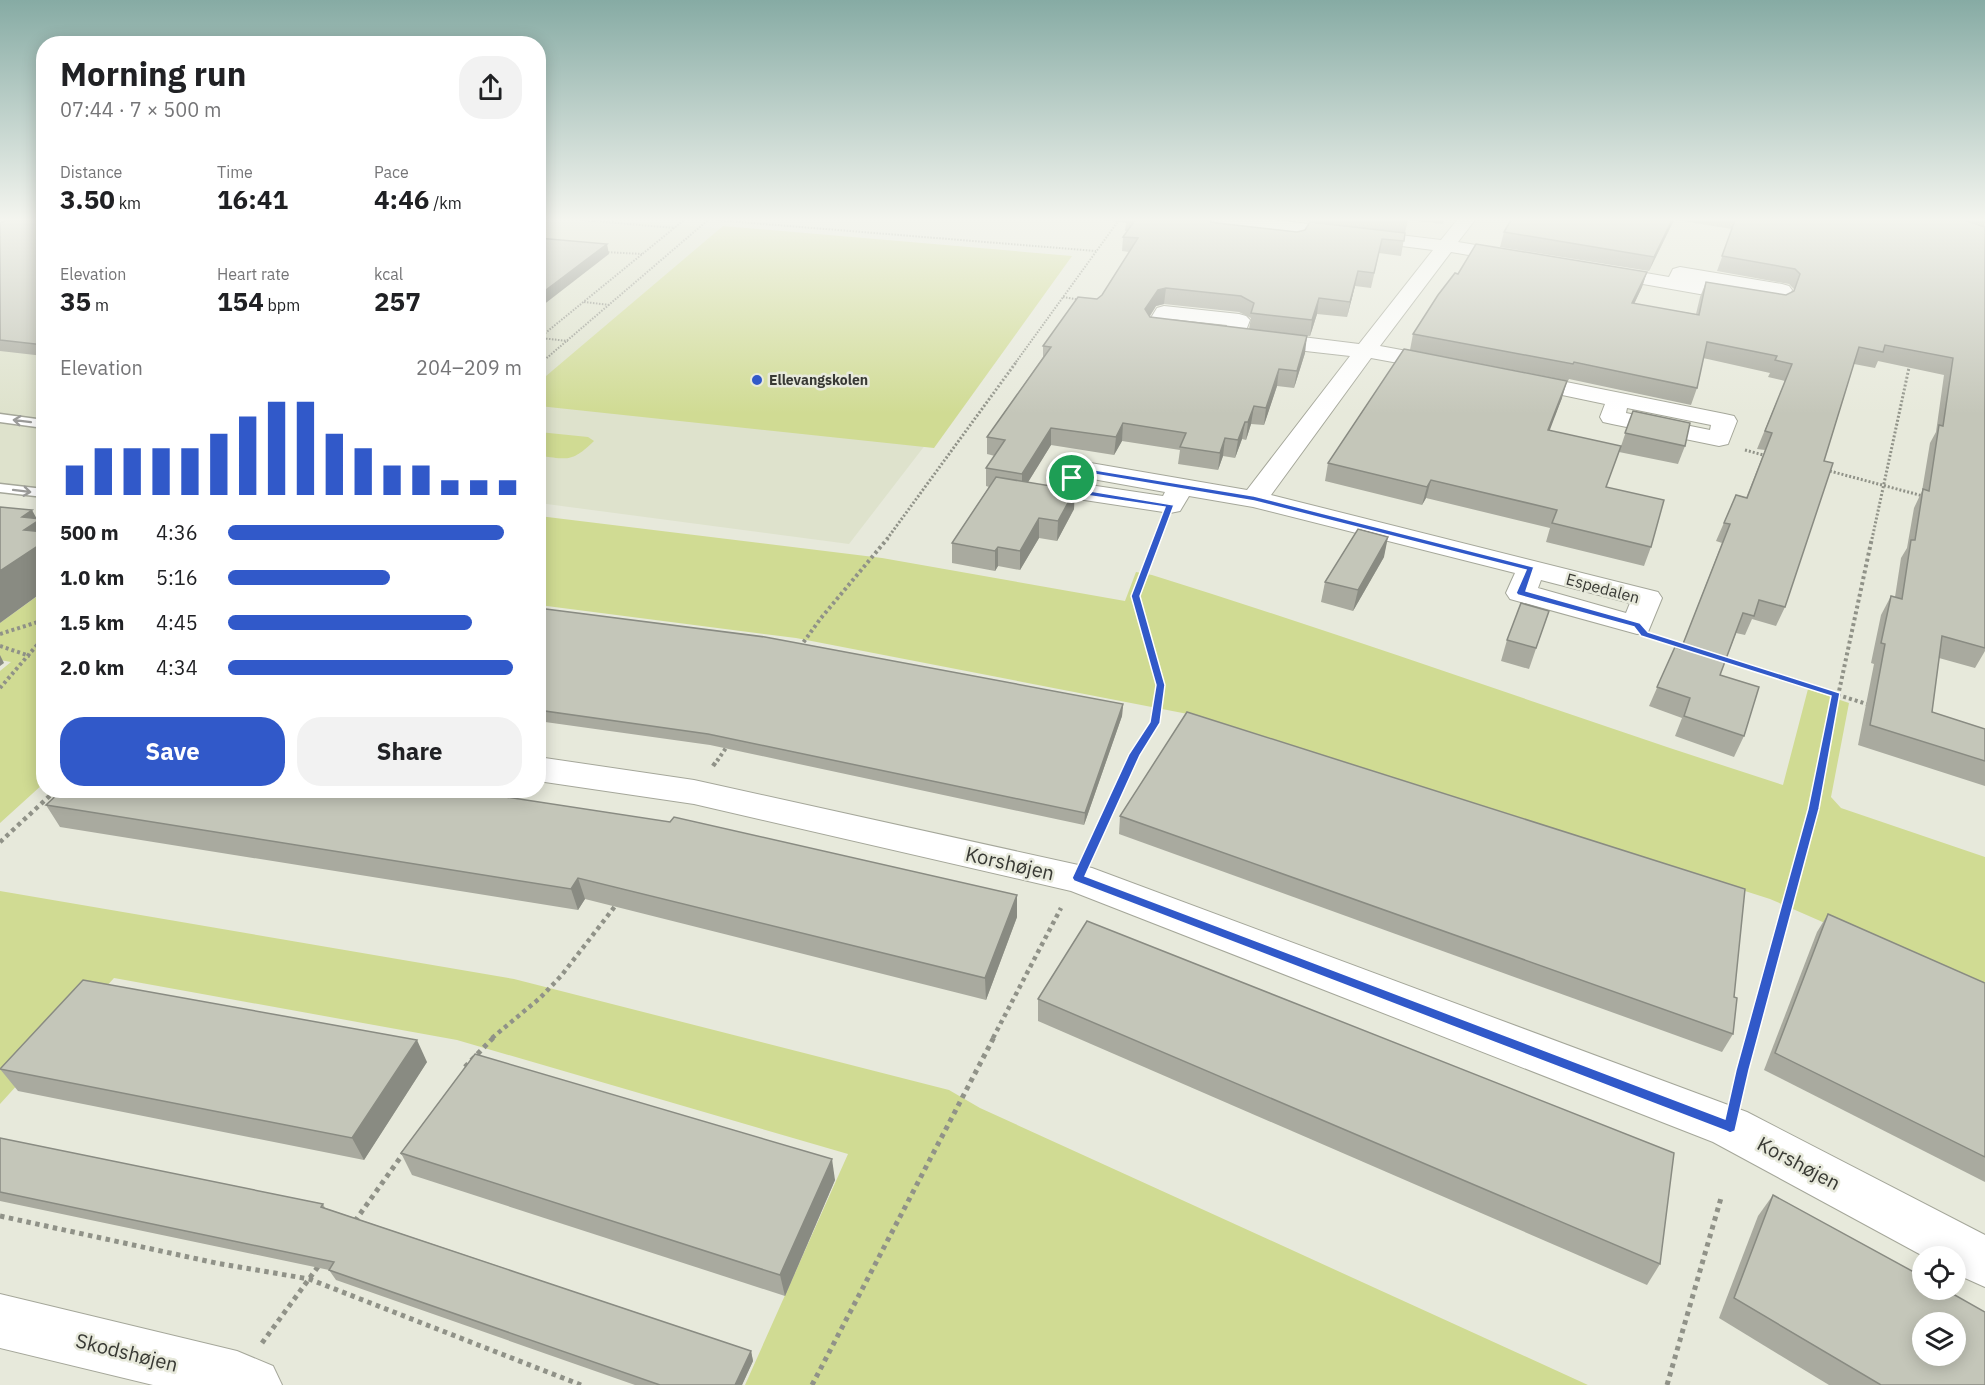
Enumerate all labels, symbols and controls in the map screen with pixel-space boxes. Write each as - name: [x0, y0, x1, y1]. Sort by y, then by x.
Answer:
- text: Morning run: [60, 52, 246, 95]
- button: share: [459, 56, 522, 119]
- text: 07:44 · 7 × 500 m: [60, 96, 221, 123]
- text: Distance: [60, 162, 122, 182]
- text: Time: [217, 162, 253, 182]
- text: Pace: [374, 162, 409, 182]
- text: 3.50: [60, 182, 115, 216]
- text: 16:41: [217, 182, 288, 216]
- text: 4:46: [374, 182, 429, 216]
- text: km: [115, 193, 141, 213]
- text: /km: [429, 193, 462, 213]
- text: Elevation: [60, 264, 126, 284]
- text: Heart rate: [217, 264, 290, 284]
- text: kcal: [374, 264, 403, 284]
- text: 35: [60, 284, 91, 318]
- text: 154: [217, 284, 264, 318]
- text: 257: [374, 284, 421, 318]
- text: m: [91, 295, 109, 315]
- text: bpm: [264, 295, 300, 315]
- text: Elevation: [60, 354, 143, 381]
- text: 204–209 m: [416, 354, 522, 381]
- place label: Ellevangskolen: [769, 371, 868, 389]
- marker: Ellevangskolen: [750, 373, 764, 387]
- one-way arrow: [12, 415, 32, 426]
- pin: [1046, 452, 1097, 503]
- icon: arrive: [1055, 461, 1088, 494]
- one-way arrow: [11, 485, 31, 496]
- text: 500 m: [60, 519, 119, 546]
- text: 4:36: [156, 519, 198, 546]
- text: 1.0 km: [60, 564, 124, 591]
- text: 5:16: [156, 564, 198, 591]
- street label: Espedalen: [1564, 569, 1642, 607]
- text: 1.5 km: [60, 609, 124, 636]
- text: 4:45: [156, 609, 198, 636]
- text: 2.0 km: [60, 654, 124, 681]
- text: 4:34: [156, 654, 198, 681]
- button: Save: [60, 717, 285, 786]
- button: Share: [297, 717, 522, 786]
- street label: Korshøjen: [963, 840, 1057, 886]
- street label: Korshøjen: [1753, 1130, 1845, 1196]
- map controls: [1912, 1246, 1966, 1366]
- button: locate: [1912, 1246, 1966, 1300]
- button: layers: [1912, 1312, 1966, 1366]
- street label: Skodshøjen: [73, 1326, 181, 1378]

